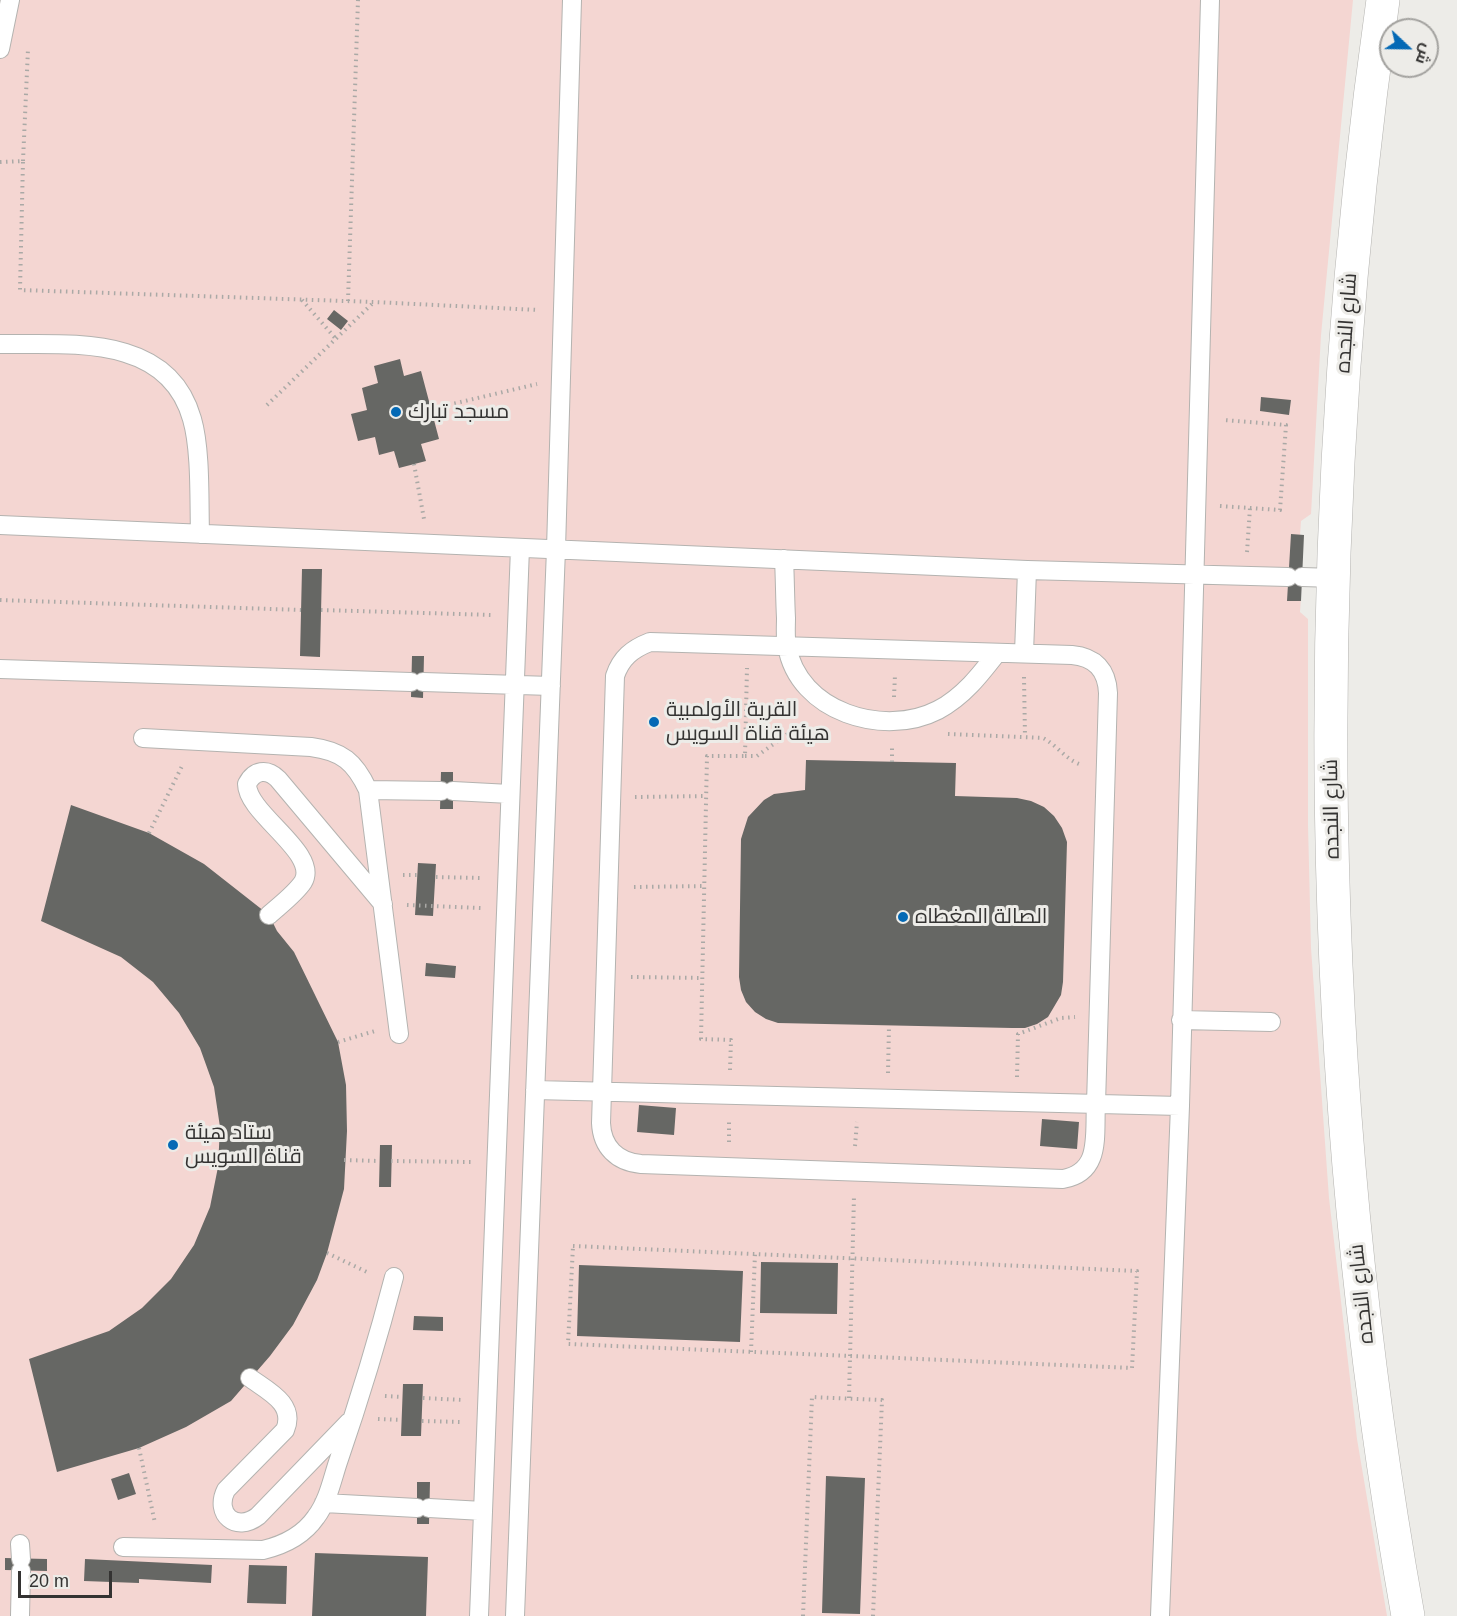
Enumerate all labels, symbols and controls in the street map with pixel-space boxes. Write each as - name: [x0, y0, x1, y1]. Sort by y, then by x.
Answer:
- north arrow: [1379, 18, 1439, 78]
- text: ش: [1413, 41, 1436, 67]
- street label: شارع النجده: [1331, 272, 1363, 374]
- place label: مسجد تبارك: [408, 399, 509, 425]
- marker: مسجد تبارك: [389, 405, 403, 419]
- place label: القرية الأولمبية هيئة قناة السويس: [666, 697, 830, 747]
- marker: القرية الأولمبية هيئة قناة السويس: [647, 715, 661, 729]
- street label: شارع النجده: [1319, 759, 1345, 859]
- place label: الصالة المغطاه: [915, 904, 1047, 930]
- marker: الصالة المغطاه: [896, 910, 910, 924]
- place label: ستاد هيئة قناة السويس: [185, 1120, 302, 1170]
- marker: ستاد هيئة قناة السويس: [166, 1138, 180, 1152]
- street label: شارع النجده: [1344, 1243, 1380, 1345]
- scale bar: [21, 1559, 116, 1597]
- text: 20 m: [29, 1571, 69, 1591]

